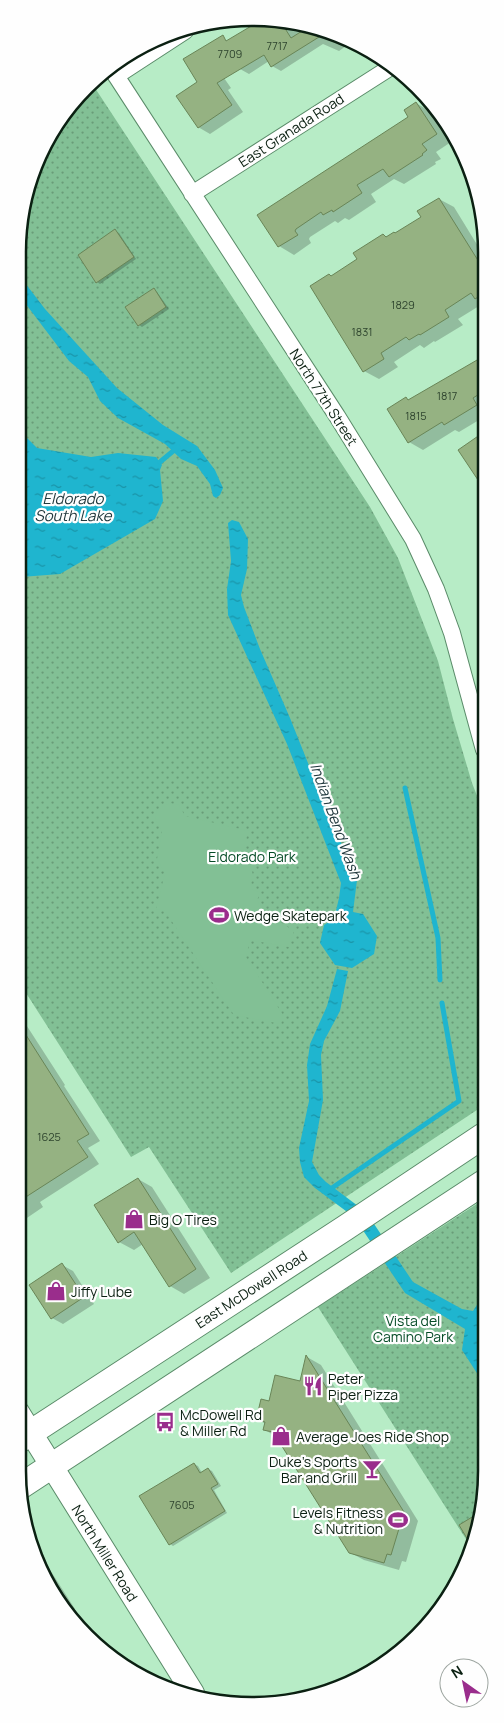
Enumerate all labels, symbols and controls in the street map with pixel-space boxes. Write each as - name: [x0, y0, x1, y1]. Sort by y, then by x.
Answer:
- house number: 7717: [266, 38, 288, 53]
- house number: 7709: [218, 46, 243, 61]
- street label: East Granada Road: [235, 89, 347, 171]
- house number: 1829: [391, 297, 415, 312]
- house number: 1831: [351, 324, 373, 339]
- street label: North 77th Street: [286, 345, 363, 449]
- house number: 1817: [437, 388, 457, 403]
- house number: 1815: [405, 408, 427, 423]
- water label: Eldorado South Lake: [35, 488, 113, 526]
- water label: Indian Bend Wash: [305, 760, 367, 883]
- park label: Eldorado Park: [208, 847, 297, 866]
- sports icon: Wedge Skatepark: [208, 904, 230, 926]
- place label: Wedge Skatepark: [234, 906, 348, 925]
- house number: 1625: [37, 1129, 61, 1144]
- shop icon: Big O Tires: [123, 1208, 145, 1230]
- place label: Big O Tires: [149, 1210, 217, 1229]
- street label: East McDowell Road: [191, 1246, 311, 1332]
- shop icon: Jiffy Lube: [45, 1280, 67, 1302]
- place label: Jiffy Lube: [71, 1282, 132, 1301]
- park label: Vista del Camino Park: [373, 1311, 454, 1346]
- place label: Peter Piper Pizza: [328, 1369, 398, 1404]
- restaurant icon: Peter Piper Pizza: [302, 1375, 324, 1397]
- place label: McDowell Rd & Miller Rd: [180, 1405, 262, 1440]
- bus stop icon: McDowell Rd & Miller Rd: [154, 1411, 176, 1433]
- shop icon: Average Joes Ride Shop: [270, 1425, 292, 1447]
- place label: Average Joes Ride Shop: [296, 1427, 449, 1446]
- place label: Duke's Sports Bar and Grill: [269, 1452, 357, 1487]
- bar icon: Duke's Sports Bar and Grill: [361, 1458, 383, 1480]
- house number: 7605: [169, 1497, 195, 1512]
- street label: North Miller Road: [68, 1501, 142, 1605]
- place label: Levels Fitness & Nutrition: [292, 1503, 383, 1538]
- sports icon: Levels Fitness & Nutrition: [387, 1509, 409, 1531]
- north arrow: [439, 1658, 489, 1708]
- text: N: [447, 1661, 466, 1682]

